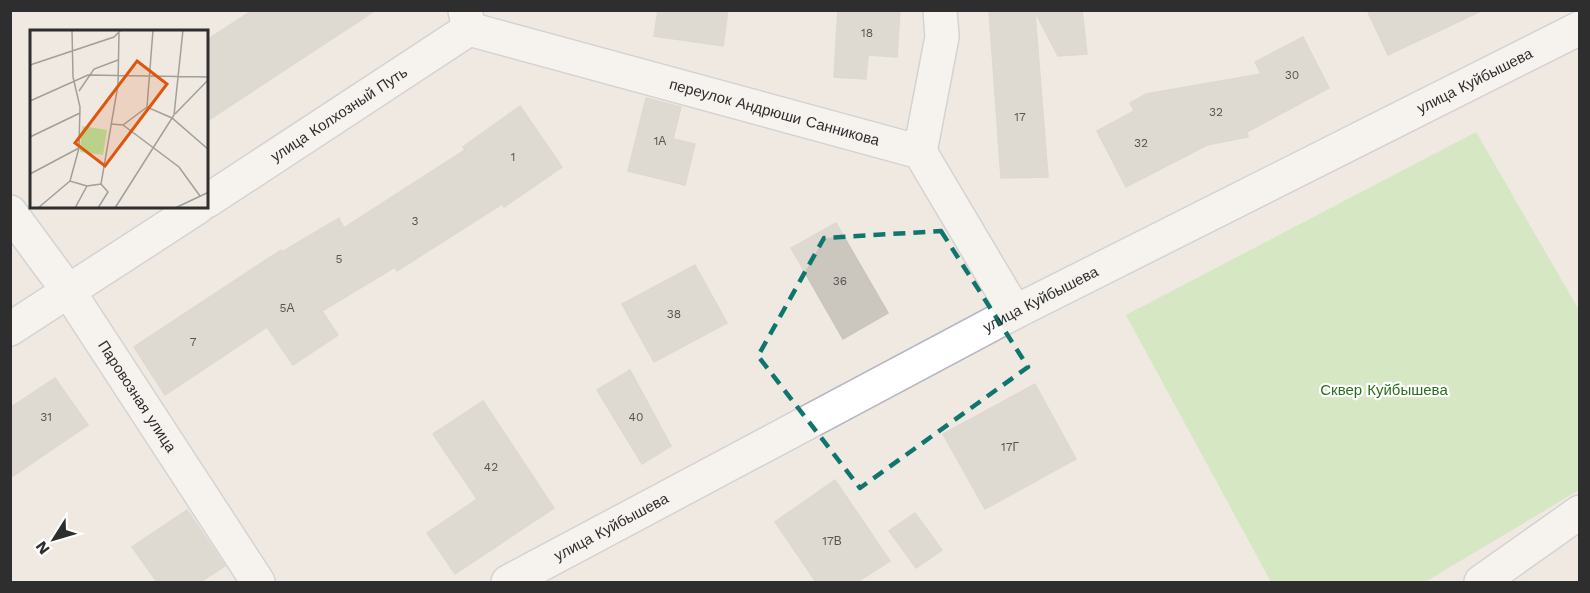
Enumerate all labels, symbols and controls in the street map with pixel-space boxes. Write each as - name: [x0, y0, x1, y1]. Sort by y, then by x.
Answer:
- house number: 18: [861, 26, 873, 40]
- inset map: [30, 30, 208, 208]
- street label: улица Куйбышева: [1414, 44, 1536, 117]
- street label: улица Колхозный Путь: [267, 63, 411, 166]
- house number: 30: [1285, 68, 1299, 82]
- street label: переулок Андрюши Санникова: [667, 75, 882, 150]
- house number: 32: [1209, 105, 1223, 119]
- house number: 17: [1014, 110, 1026, 124]
- house number: 1А: [654, 134, 666, 148]
- house number: 32: [1134, 136, 1148, 150]
- house number: 1: [511, 150, 515, 164]
- house number: 3: [412, 214, 419, 228]
- house number: 5: [336, 252, 343, 266]
- street label: улица Куйбышева: [980, 262, 1102, 336]
- house number: 36: [833, 274, 847, 288]
- house number: 5А: [280, 301, 295, 315]
- house number: 38: [667, 307, 681, 321]
- house number: 7: [190, 335, 197, 349]
- street label: Паровозная улица: [94, 337, 180, 456]
- park label: Сквер Куйбышева: [1320, 381, 1448, 399]
- house number: 31: [40, 410, 52, 424]
- house number: 40: [629, 410, 643, 424]
- house number: 17Г: [1001, 440, 1019, 454]
- house number: 42: [484, 460, 498, 474]
- street label: улица Куйбышева: [551, 489, 672, 565]
- north arrow: [24, 509, 84, 569]
- house number: 17В: [822, 534, 842, 548]
- text: N: [31, 537, 54, 558]

